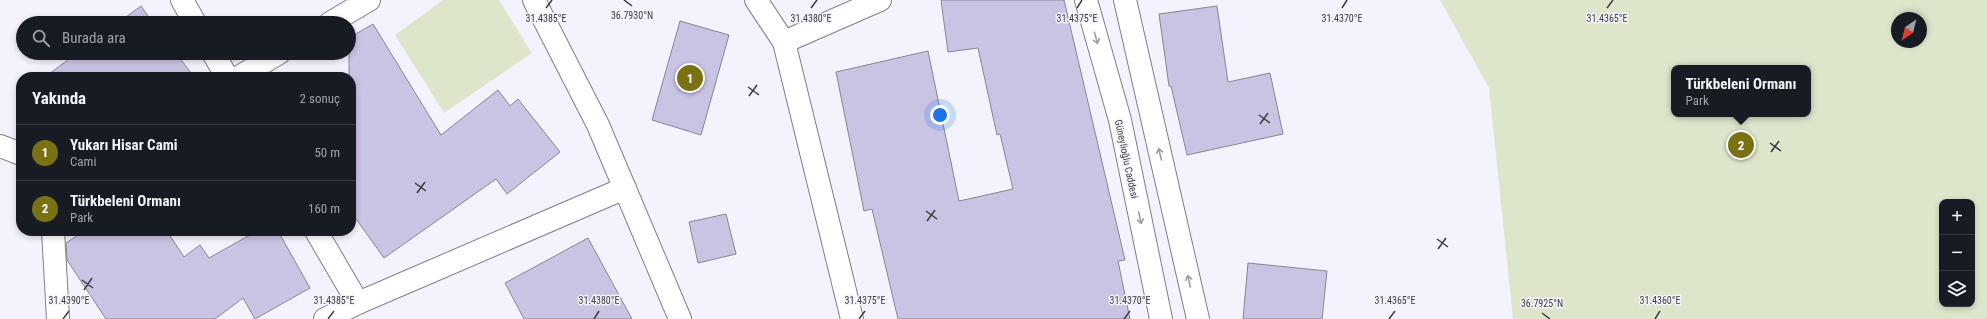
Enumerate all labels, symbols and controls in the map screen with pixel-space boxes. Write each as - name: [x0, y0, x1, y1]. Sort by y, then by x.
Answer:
- text: 36.7930°N: [611, 10, 653, 21]
- north arrow: [1891, 12, 1927, 48]
- text: 31.4385°E: [526, 13, 567, 24]
- text: 31.4380°E: [791, 13, 832, 24]
- text: 31.4375°E: [1057, 13, 1098, 24]
- text: 31.4370°E: [1322, 13, 1363, 24]
- text: 31.4365°E: [1587, 13, 1628, 24]
- search box: [16, 16, 356, 60]
- icon: search: [30, 27, 52, 49]
- text: Burada ara: [62, 29, 126, 47]
- one-way arrow: [1093, 31, 1101, 44]
- pin: 1: [677, 63, 703, 93]
- popup: [1671, 65, 1811, 117]
- text: Türkbeleni Ormanı: [1686, 75, 1796, 93]
- text: Yakında: [32, 88, 86, 108]
- text: 2 sonuç: [300, 91, 340, 106]
- text: Park: [1686, 93, 1709, 108]
- your location: [930, 105, 950, 125]
- street label: Güneylioğlu Caddesi: [1113, 119, 1140, 200]
- pin: 2: [1728, 130, 1754, 160]
- text: Yukarı Hisar Cami: [70, 136, 178, 154]
- text: 1: [42, 145, 48, 160]
- text: 50 m: [314, 145, 340, 160]
- one-way arrow: [1156, 148, 1164, 161]
- text: Cami: [70, 154, 96, 169]
- text: Türkbeleni Ormanı: [70, 192, 181, 210]
- map controls: [1939, 199, 1975, 307]
- button: +: [1939, 199, 1975, 235]
- text: 2: [42, 201, 48, 216]
- text: 160 m: [308, 201, 340, 216]
- text: Park: [70, 210, 93, 225]
- one-way arrow: [1136, 211, 1144, 224]
- button: −: [1939, 235, 1975, 271]
- button: layers: [1939, 271, 1975, 307]
- one-way arrow: [1185, 275, 1192, 288]
- text: 31.4390°E: [49, 295, 90, 306]
- text: 31.4385°E: [314, 295, 355, 306]
- text: 31.4380°E: [579, 295, 620, 306]
- text: 31.4375°E: [845, 295, 886, 306]
- text: 31.4370°E: [1110, 295, 1151, 306]
- text: 31.4365°E: [1375, 295, 1416, 306]
- text: 31.4360°E: [1640, 295, 1681, 306]
- text: 36.7925°N: [1521, 298, 1563, 309]

